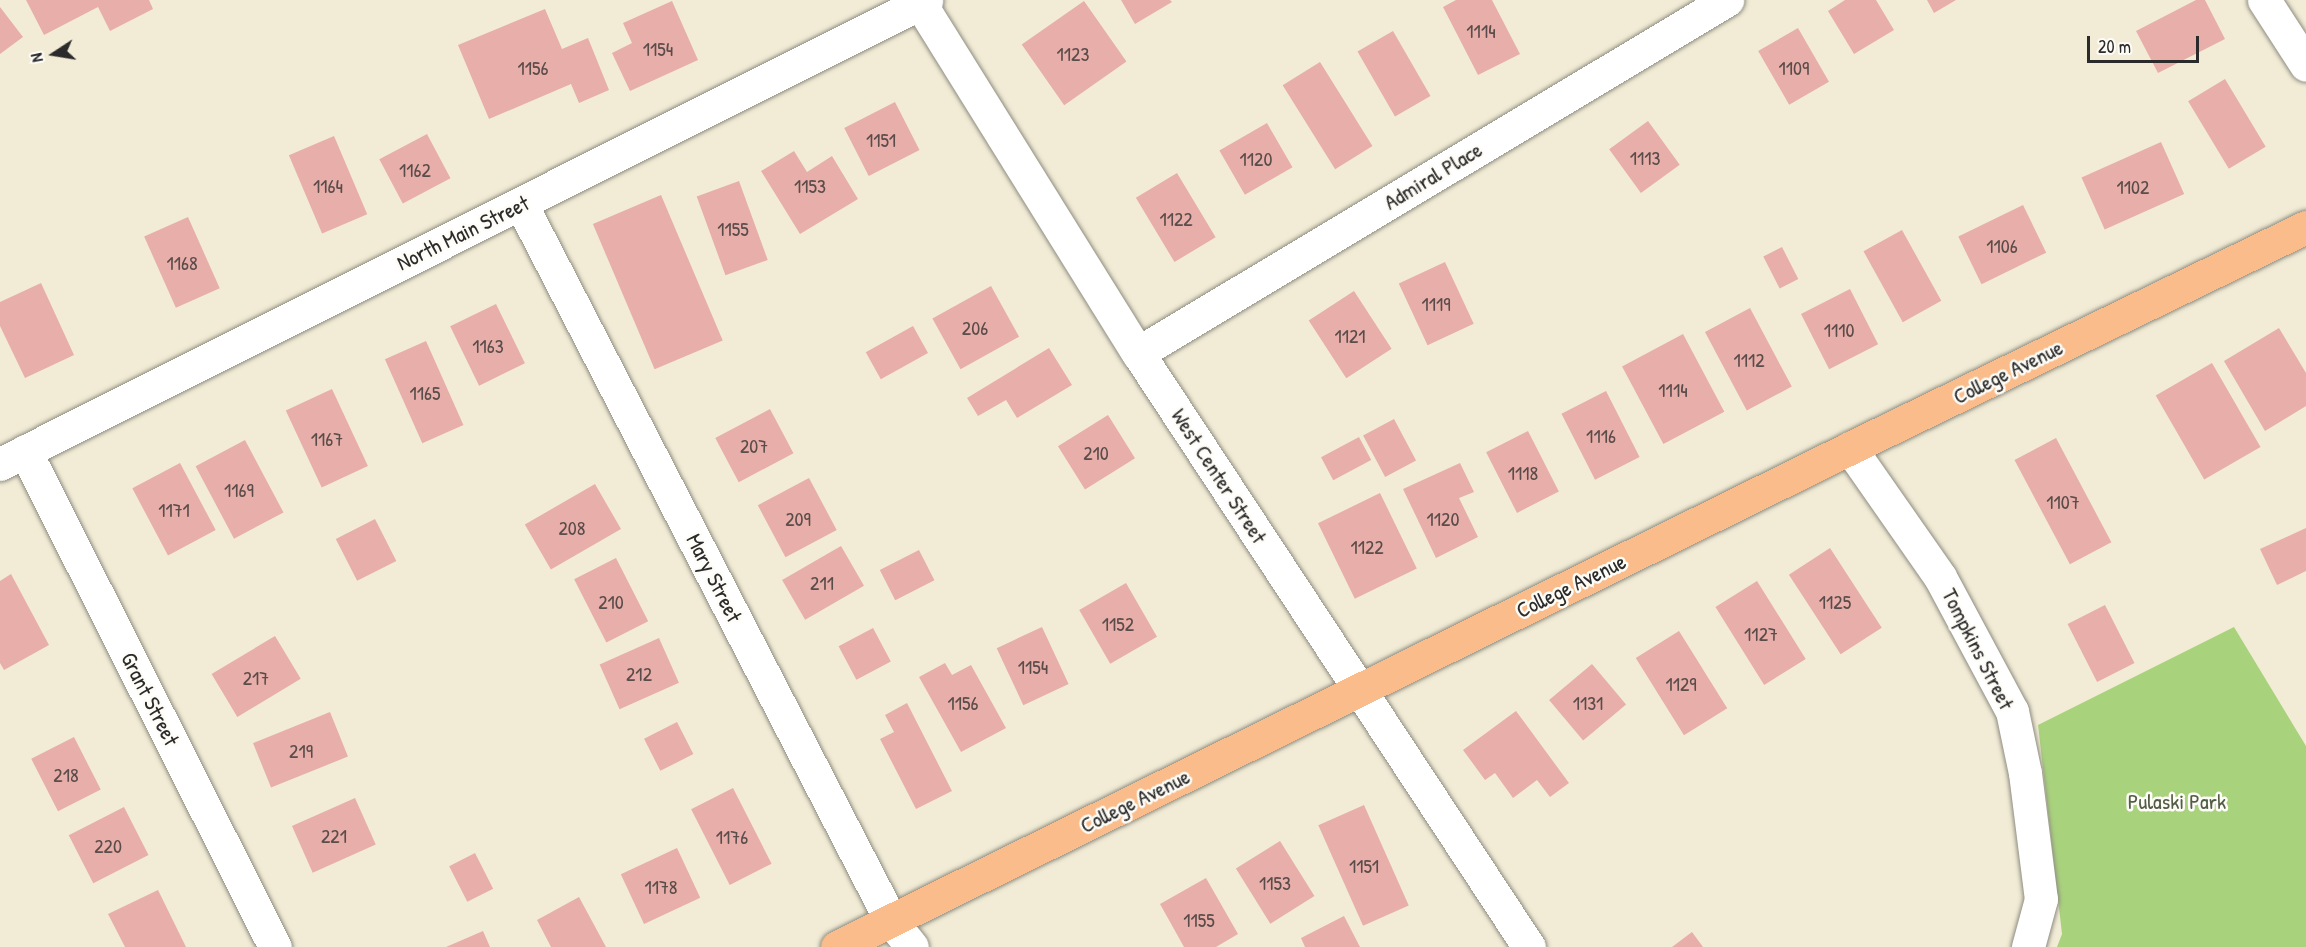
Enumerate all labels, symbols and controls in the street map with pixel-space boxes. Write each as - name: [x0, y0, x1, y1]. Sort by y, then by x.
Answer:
- house number: 1114: [1466, 18, 1496, 42]
- north arrow: [24, 24, 84, 84]
- scale bar: [2090, 24, 2202, 62]
- text: 20 m: [2098, 34, 2131, 59]
- house number: 1154: [643, 36, 673, 60]
- house number: 1123: [1057, 41, 1089, 65]
- text: N: [25, 51, 48, 64]
- house number: 1156: [518, 55, 548, 79]
- house number: 1109: [1779, 55, 1809, 79]
- house number: 1151: [866, 127, 896, 151]
- street label: Admiral Place: [1379, 136, 1487, 216]
- house number: 1113: [1630, 145, 1660, 169]
- house number: 1120: [1240, 146, 1272, 170]
- house number: 1162: [399, 157, 431, 181]
- house number: 1164: [313, 173, 343, 197]
- house number: 1153: [794, 173, 826, 197]
- house number: 1102: [2117, 174, 2149, 198]
- street label: North Main Street: [393, 190, 533, 276]
- house number: 1122: [1159, 206, 1193, 230]
- house number: 1155: [717, 216, 749, 240]
- house number: 1106: [1986, 233, 2018, 257]
- house number: 1168: [166, 250, 198, 274]
- house number: 1119: [1421, 291, 1451, 315]
- house number: 206: [962, 315, 988, 339]
- house number: 1110: [1824, 317, 1854, 341]
- house number: 1121: [1334, 323, 1366, 347]
- house number: 1163: [472, 333, 504, 357]
- street label: College Avenue: [1949, 334, 2067, 410]
- house number: 1112: [1733, 347, 1765, 371]
- house number: 1114: [1658, 377, 1688, 401]
- house number: 1165: [410, 380, 440, 404]
- street label: West Center Street: [1166, 404, 1272, 548]
- house number: 1116: [1586, 423, 1616, 447]
- house number: 1167: [311, 426, 343, 450]
- house number: 207: [740, 433, 768, 457]
- house number: 210: [1083, 440, 1109, 464]
- house number: 1118: [1508, 460, 1538, 484]
- house number: 1169: [224, 477, 254, 501]
- house number: 1107: [2046, 489, 2080, 513]
- house number: 1171: [158, 497, 190, 521]
- house number: 209: [785, 506, 811, 530]
- house number: 1120: [1427, 506, 1459, 530]
- house number: 208: [559, 515, 585, 539]
- street label: Mary Street: [681, 529, 747, 627]
- house number: 1122: [1350, 534, 1384, 558]
- street label: College Avenue: [1512, 548, 1630, 624]
- house number: 211: [810, 570, 834, 594]
- street label: Tompkins Street: [1936, 584, 2020, 714]
- house number: 210: [598, 589, 624, 613]
- house number: 1125: [1819, 589, 1851, 613]
- house number: 1152: [1102, 611, 1134, 635]
- house number: 1127: [1744, 621, 1778, 645]
- street label: Grant Street: [115, 648, 185, 750]
- house number: 1154: [1018, 654, 1048, 678]
- house number: 212: [626, 661, 652, 685]
- house number: 217: [243, 665, 269, 689]
- house number: 1129: [1665, 671, 1697, 695]
- house number: 1156: [948, 690, 978, 714]
- house number: 1131: [1573, 690, 1603, 714]
- house number: 219: [289, 738, 313, 762]
- house number: 218: [53, 762, 79, 786]
- street label: College Avenue: [1076, 763, 1194, 839]
- park label: Pulaski Park: [2128, 789, 2226, 815]
- house number: 221: [321, 823, 347, 847]
- house number: 1176: [716, 824, 748, 848]
- house number: 220: [94, 833, 122, 857]
- house number: 1151: [1349, 853, 1379, 877]
- house number: 1153: [1259, 870, 1291, 894]
- house number: 1178: [644, 874, 678, 898]
- house number: 1155: [1183, 907, 1215, 931]

